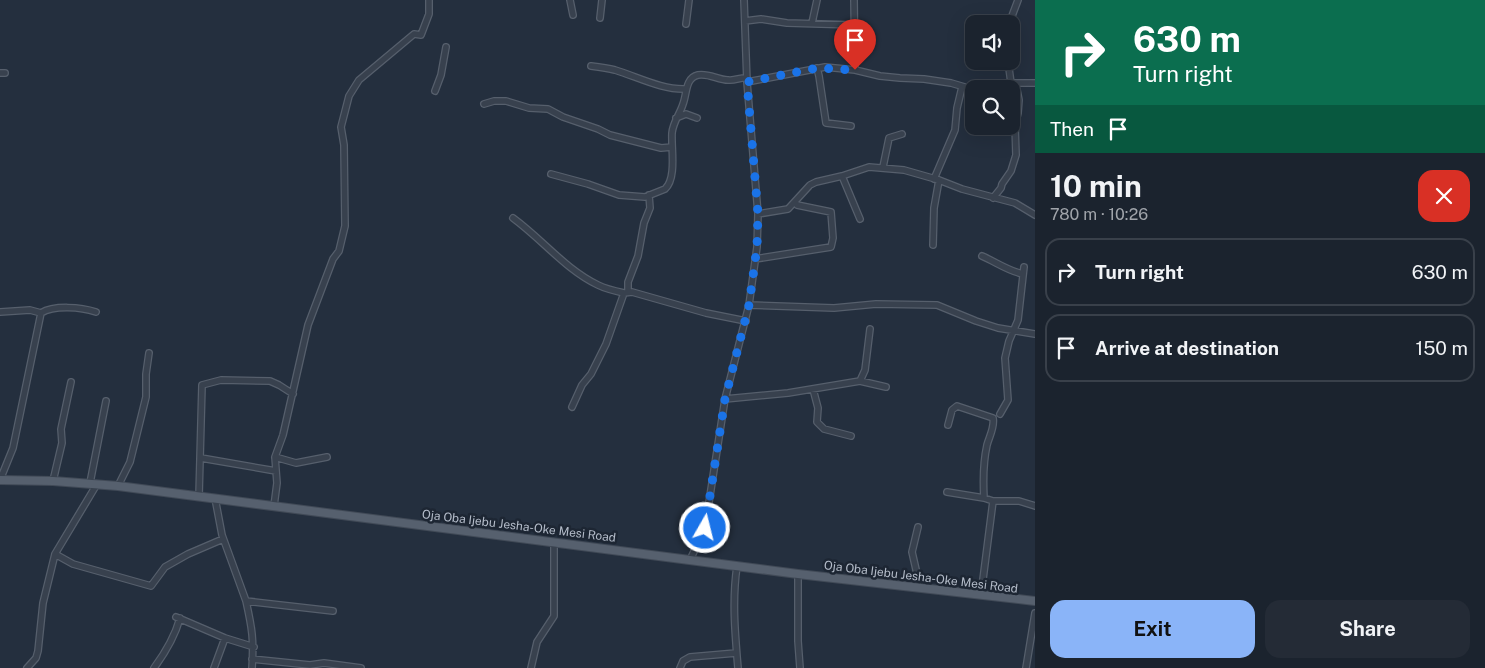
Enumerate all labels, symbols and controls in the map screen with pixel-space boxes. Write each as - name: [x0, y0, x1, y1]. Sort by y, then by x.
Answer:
- map controls: [965, 15, 1020, 135]
- button: sound: [965, 15, 1020, 70]
- pin: [834, 19, 876, 70]
- text: 630 m: [1133, 19, 1241, 60]
- icon: right: [1050, 20, 1115, 85]
- icon: arrive: [841, 26, 869, 54]
- text: Turn right: [1133, 61, 1233, 87]
- button: search: [965, 80, 1020, 135]
- icon: arrive: [1104, 115, 1132, 143]
- text: Then: [1050, 118, 1094, 140]
- text: 10 min: [1050, 168, 1142, 204]
- button: close: [1418, 170, 1470, 222]
- text: 780 m · 10:26: [1050, 205, 1148, 224]
- icon: right: [1052, 258, 1080, 286]
- text: Turn right: [1095, 261, 1184, 283]
- text: 630 m: [1412, 261, 1468, 283]
- icon: arrive: [1052, 334, 1080, 362]
- text: Arrive at destination: [1095, 337, 1279, 359]
- text: 150 m: [1415, 337, 1468, 359]
- position arrow: [678, 501, 730, 553]
- street label: Oja Oba Ijebu Jesha-Oke Mesi Road: [421, 507, 617, 545]
- street label: Oja Oba Ijebu Jesha-Oke Mesi Road: [823, 558, 1019, 596]
- button: Exit: [1050, 600, 1255, 658]
- button: Share: [1265, 600, 1470, 658]

